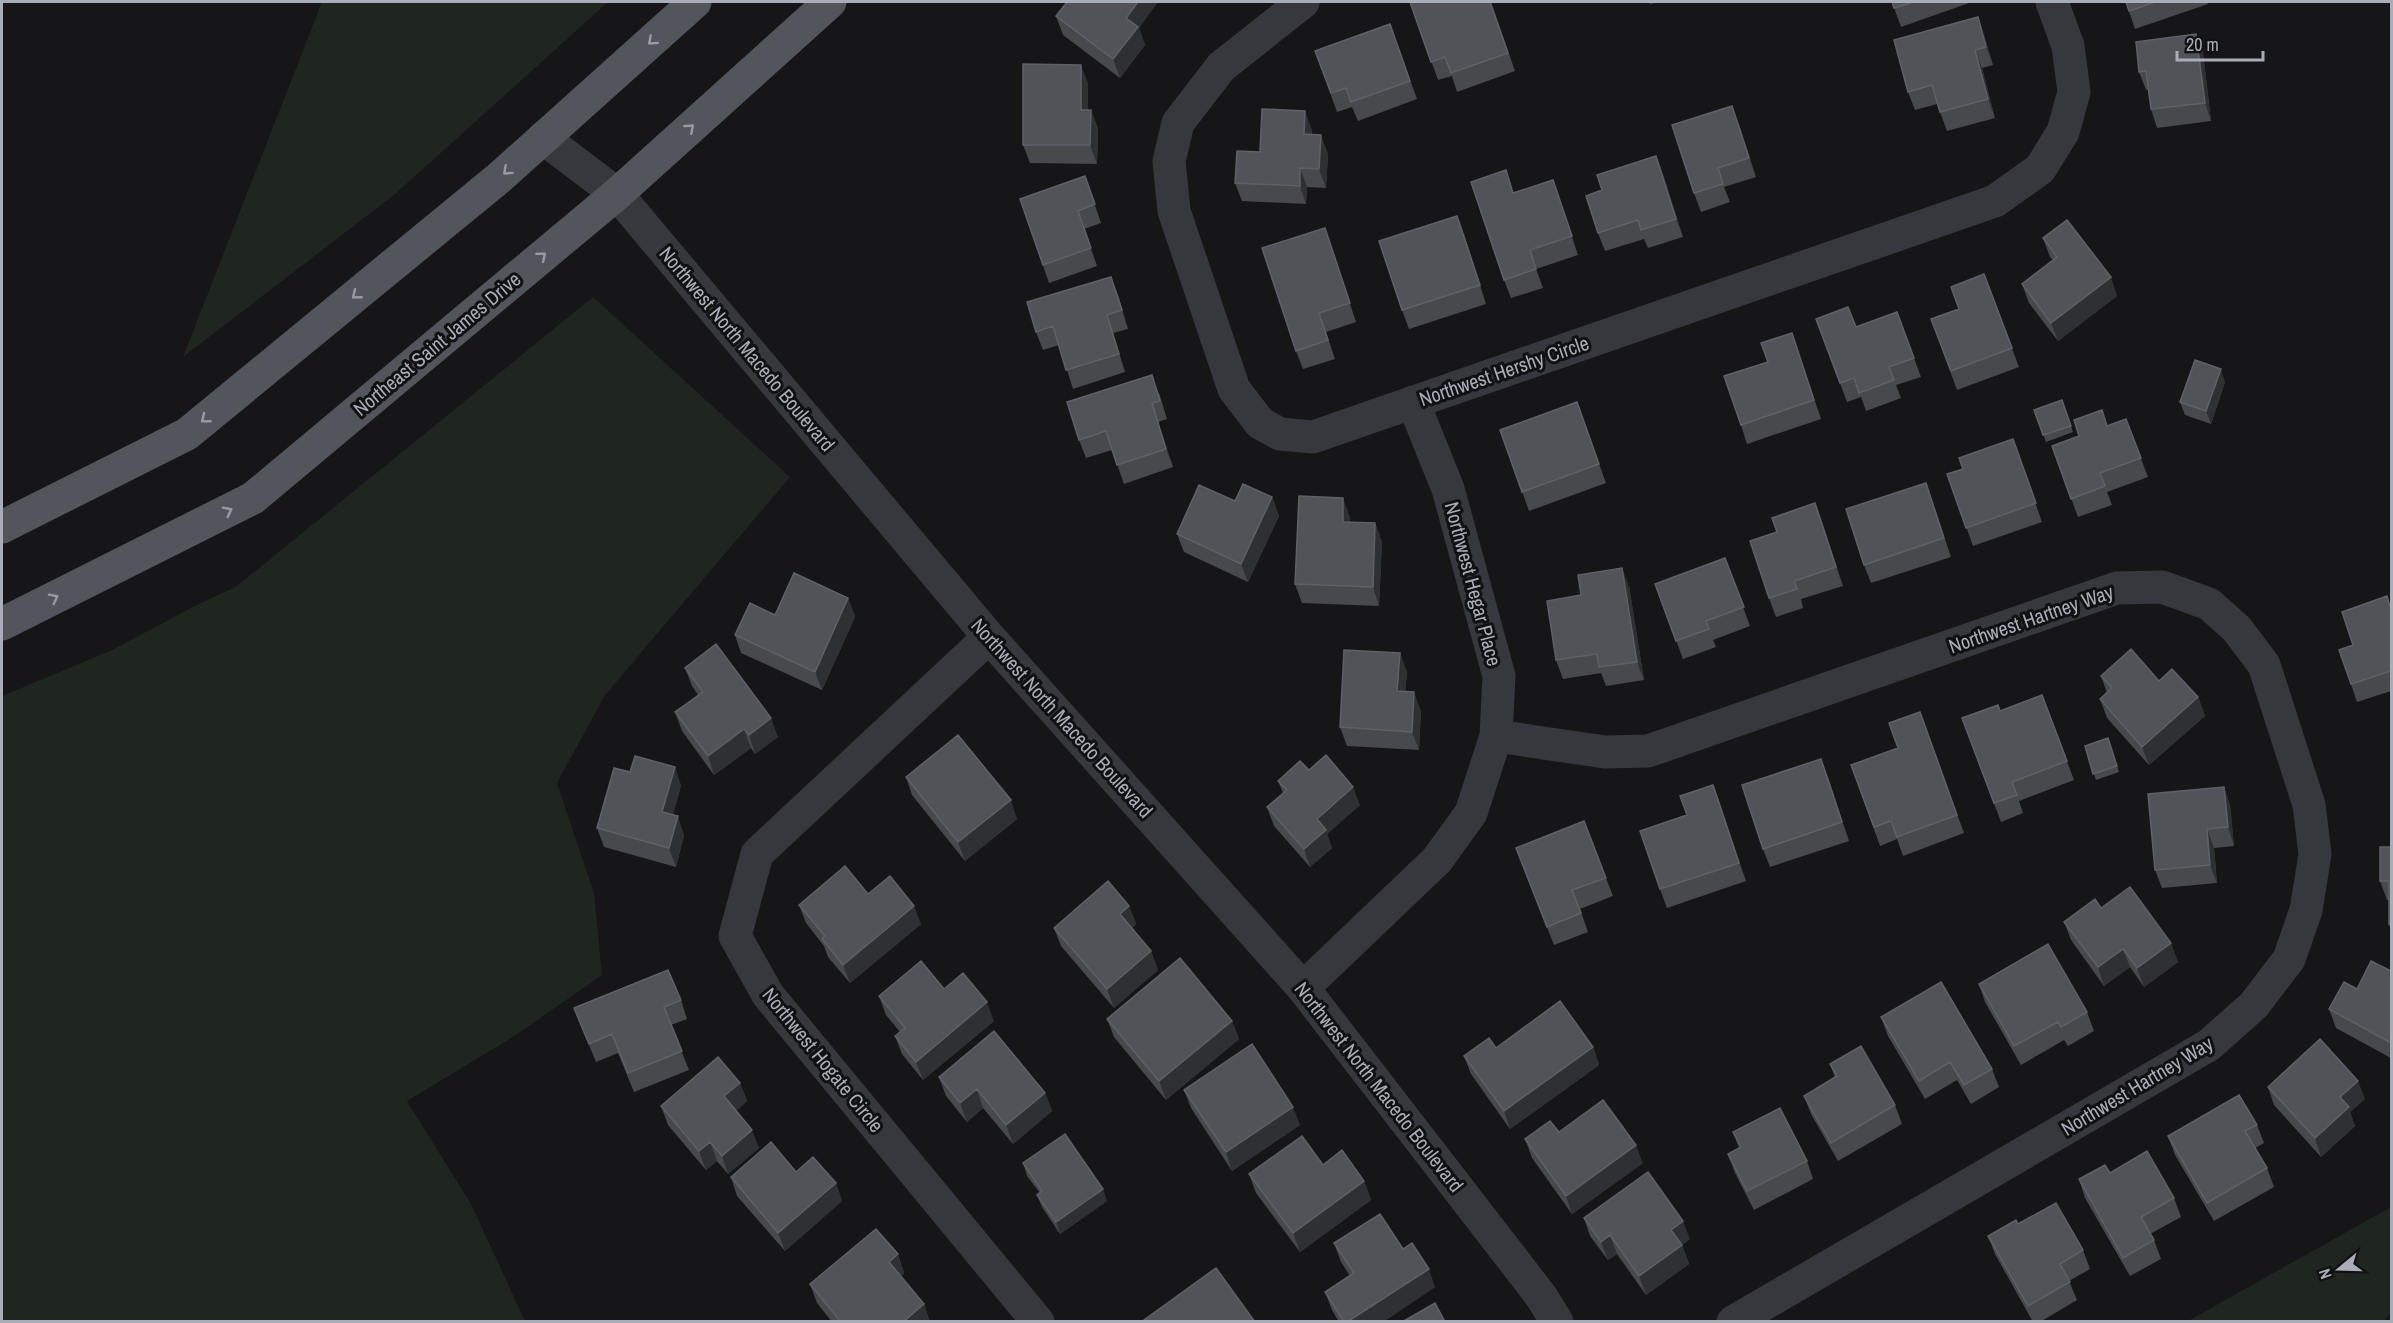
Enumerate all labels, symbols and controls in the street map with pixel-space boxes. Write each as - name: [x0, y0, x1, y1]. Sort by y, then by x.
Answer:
- scale bar: [2177, 24, 2262, 62]
- text: 20 m: [2186, 32, 2219, 57]
- one-way arrow: [648, 34, 658, 45]
- one-way arrow: [683, 124, 693, 135]
- one-way arrow: [503, 164, 513, 175]
- street label: Northwest North Macedo Boulevard: [654, 240, 841, 457]
- one-way arrow: [536, 253, 547, 264]
- street label: Northeast Saint James Drive: [347, 266, 526, 422]
- one-way arrow: [352, 288, 363, 299]
- street label: Northwest Hershy Circle: [1415, 329, 1592, 412]
- one-way arrow: [201, 411, 212, 422]
- street label: Northwest Hegar Place: [1439, 499, 1508, 669]
- one-way arrow: [222, 506, 233, 518]
- street label: Northwest Hartney Way: [1945, 577, 2118, 659]
- one-way arrow: [47, 594, 58, 605]
- street label: Northwest North Macedo Boulevard: [965, 612, 1159, 823]
- street label: Northwest North Macedo Boulevard: [1289, 976, 1470, 1197]
- street label: Northwest Hogate Circle: [757, 982, 890, 1138]
- street label: Northwest Hartney Way: [2056, 1029, 2218, 1142]
- north arrow: [2309, 1239, 2369, 1299]
- text: N: [2313, 1266, 2337, 1282]

